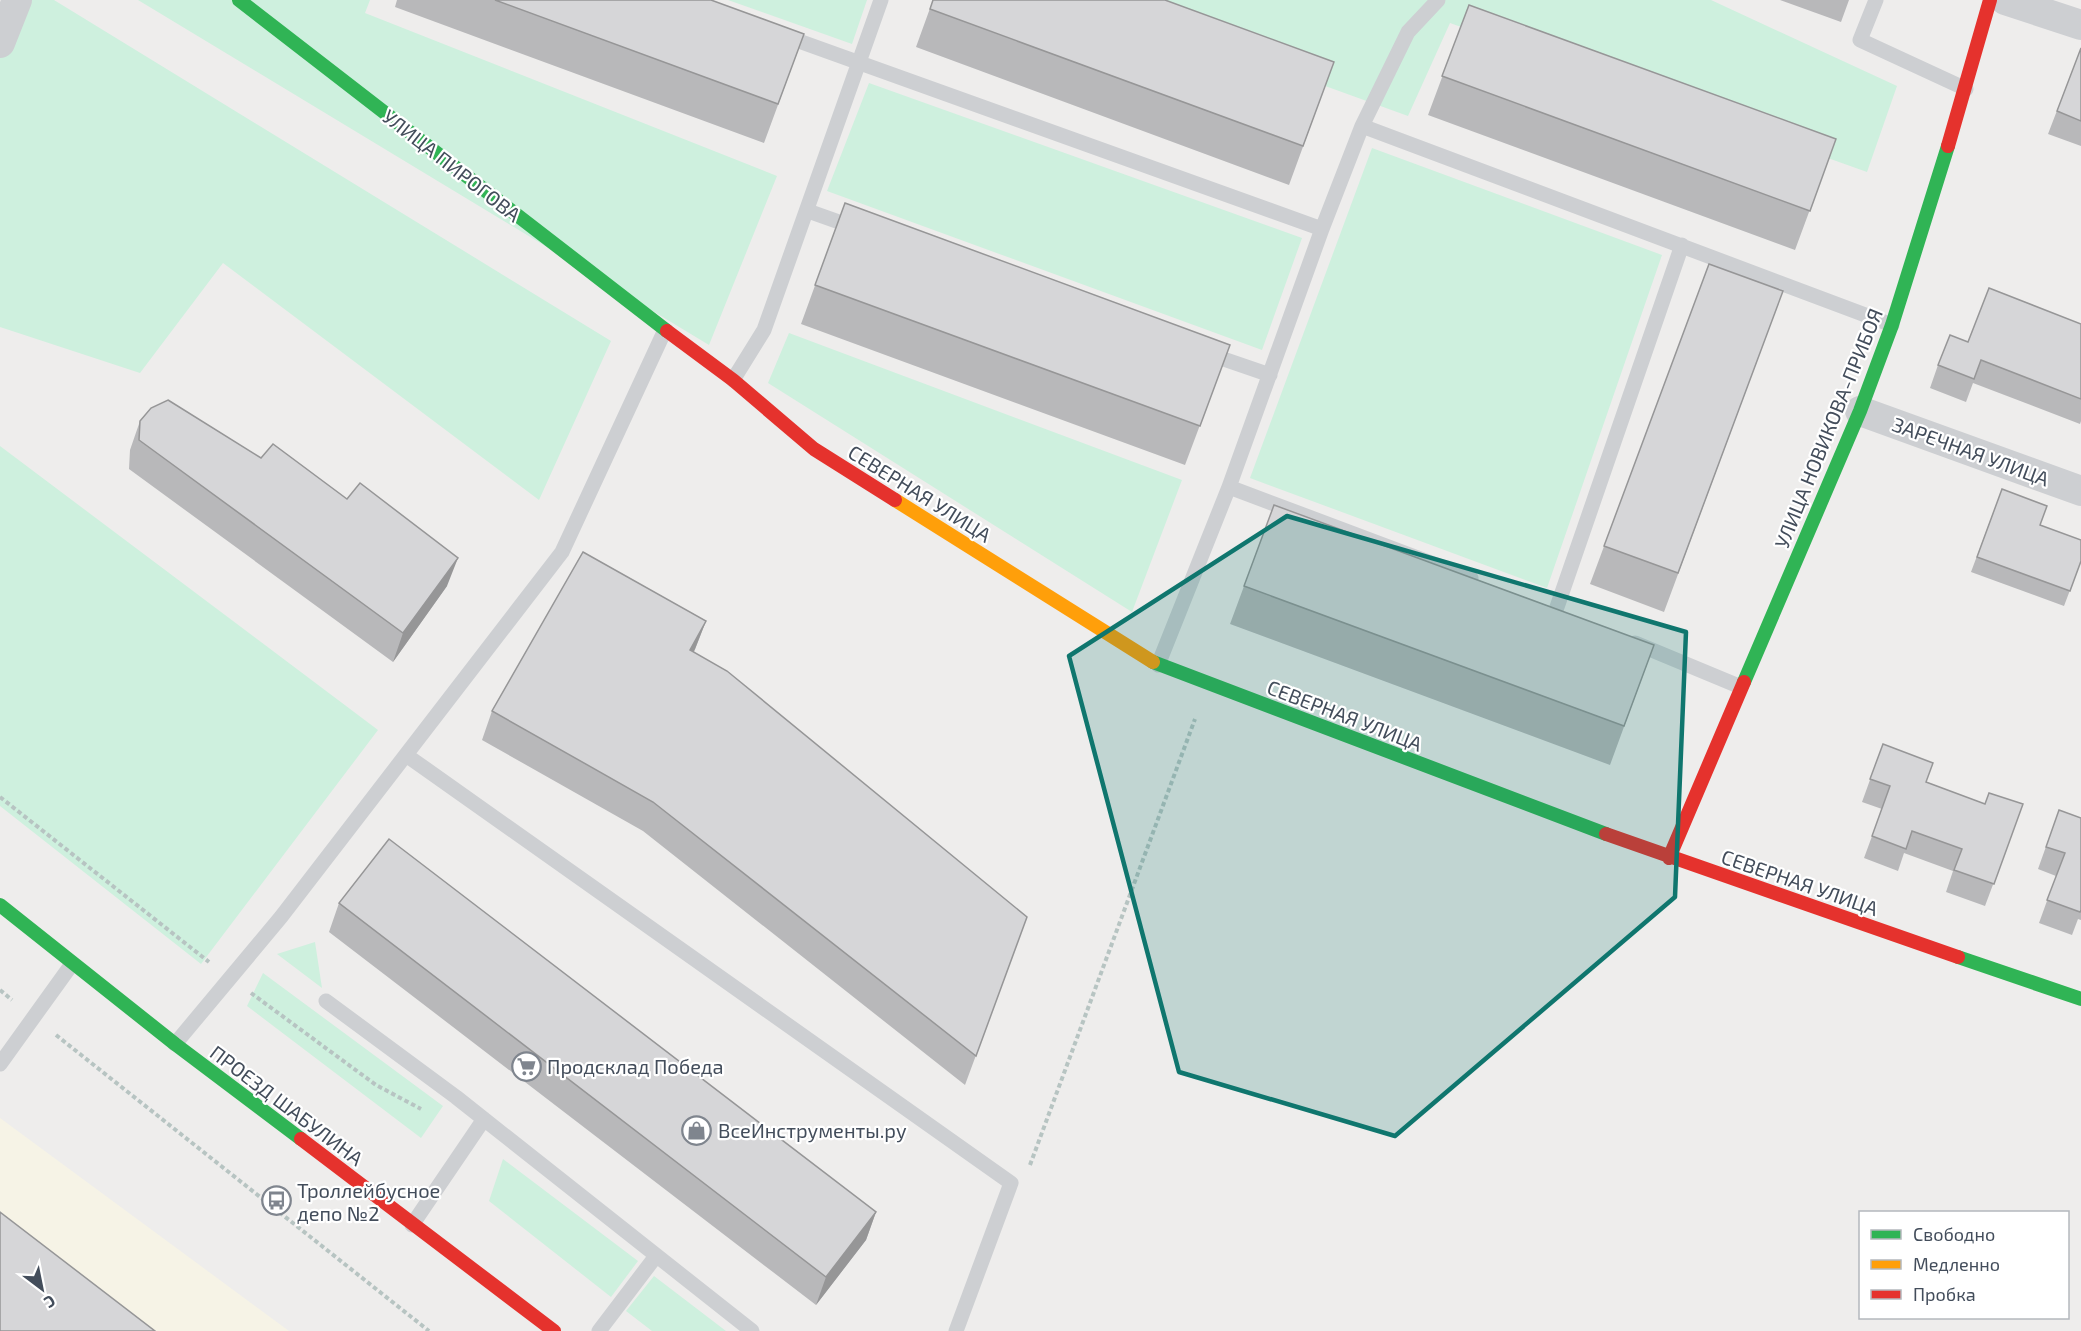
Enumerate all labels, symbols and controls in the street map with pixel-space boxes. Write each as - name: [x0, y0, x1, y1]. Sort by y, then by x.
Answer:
- street label: УЛИЦА ПИРОГОВА: [378, 104, 526, 227]
- street label: УЛИЦА НОВИКОВА-ПРИБОЯ: [1769, 305, 1887, 551]
- street label: ЗАРЕЧНАЯ УЛИЦА: [1889, 412, 2053, 491]
- street label: СЕВЕРНАЯ УЛИЦА: [844, 439, 996, 547]
- street label: СЕВЕРНАЯ УЛИЦА: [1264, 674, 1426, 756]
- street label: СЕВЕРНАЯ УЛИЦА: [1719, 844, 1882, 920]
- street label: ПРОЕЗД ШАБУЛИНА: [206, 1040, 369, 1171]
- supermarket icon: Продсклад Победа: [510, 1050, 542, 1082]
- place label: Продсклад Победа: [547, 1054, 724, 1078]
- shop icon: ВсеИнструменты.ру: [681, 1114, 713, 1146]
- place label: ВсеИнструменты.ру: [718, 1118, 907, 1143]
- place label: Троллейбусное депо №2: [297, 1178, 440, 1225]
- bus stop icon: Троллейбусное депо №2: [260, 1185, 292, 1217]
- legend: [1859, 1211, 2069, 1319]
- text: Свободно: [1913, 1223, 1995, 1245]
- text: Медленно: [1913, 1253, 2000, 1275]
- north arrow: [12, 1259, 72, 1319]
- text: Пробка: [1913, 1283, 1976, 1305]
- text: С: [41, 1292, 59, 1313]

